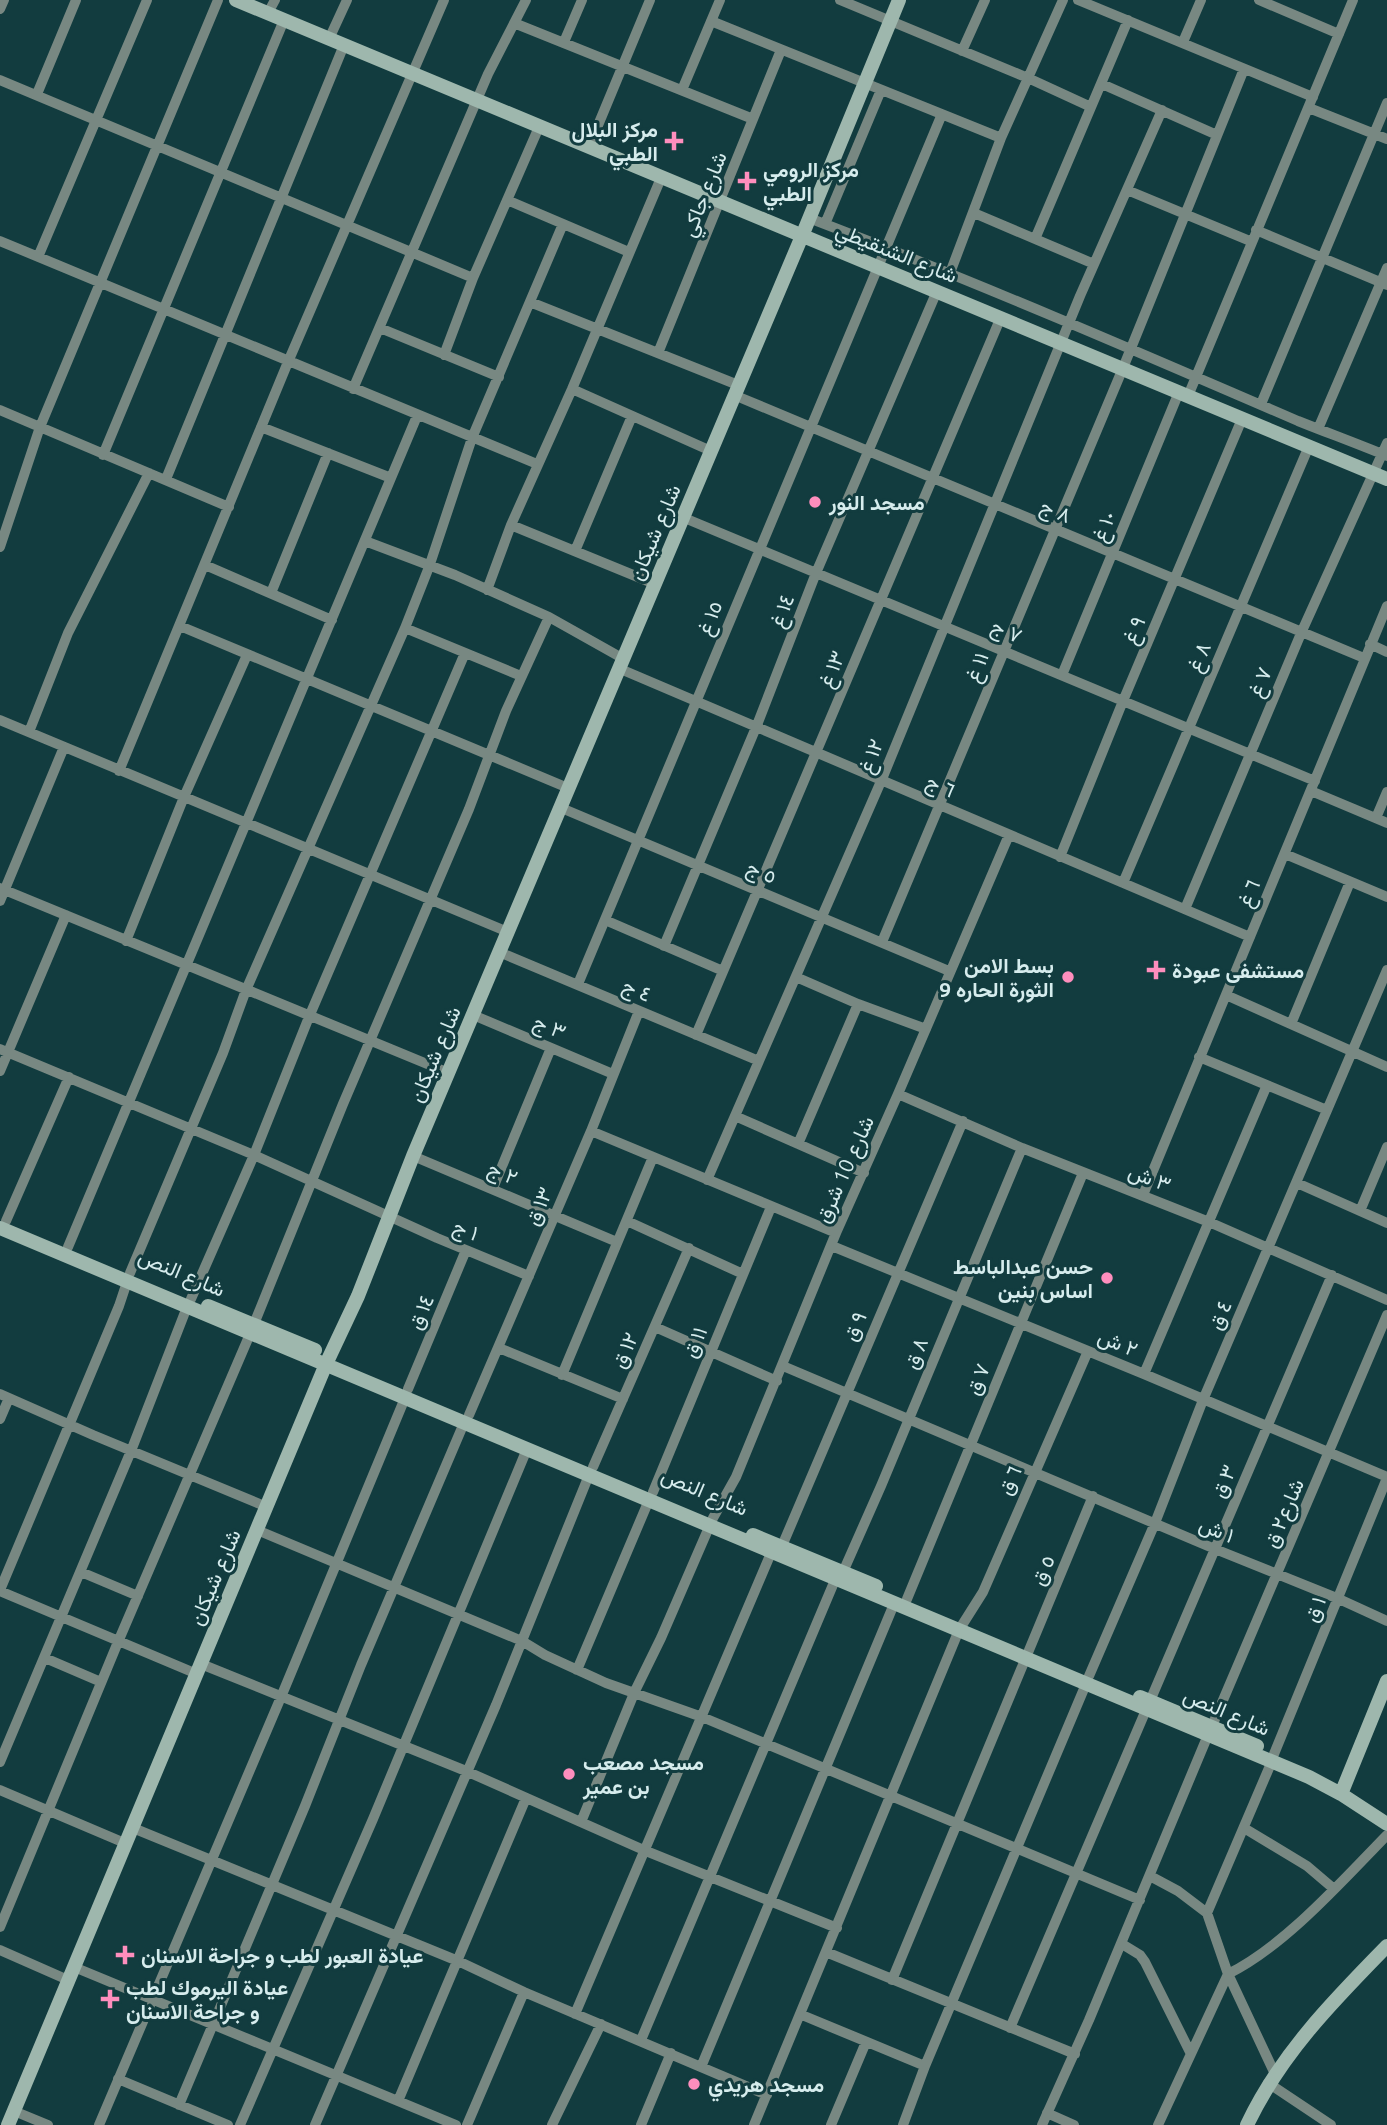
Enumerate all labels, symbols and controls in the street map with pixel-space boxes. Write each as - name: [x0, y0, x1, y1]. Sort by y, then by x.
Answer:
- place label: مركز البلال الطبي: [572, 117, 658, 171]
- marker: مركز البلال الطبي: [664, 131, 684, 151]
- street label: شارع جاكي: [675, 148, 736, 242]
- place label: مركز الرومي الطبي: [763, 157, 859, 211]
- marker: مركز الرومي الطبي: [737, 171, 757, 191]
- street label: شارع الشنقيطي: [831, 217, 961, 293]
- street label: شارع شيكان: [623, 481, 688, 585]
- place label: مسجد النور: [828, 490, 925, 516]
- street label: ٨ ج: [1036, 493, 1075, 530]
- marker: مسجد النور: [807, 494, 823, 510]
- street label: ١٠ غ: [1086, 507, 1123, 546]
- street label: ١٤ غ: [764, 591, 801, 632]
- street label: ١٥ غ: [691, 597, 729, 640]
- street label: ٩ غ: [1116, 612, 1152, 649]
- street label: ٧ ج: [987, 613, 1026, 650]
- street label: ٨ غ: [1181, 638, 1218, 677]
- street label: ١٣ غ: [813, 647, 852, 692]
- street label: ١١ غ: [959, 649, 996, 686]
- street label: ٧ غ: [1242, 663, 1279, 702]
- street label: ١٢ غ: [852, 735, 890, 778]
- street label: ٦ ج: [922, 768, 959, 805]
- street label: ٥ ج: [742, 854, 780, 891]
- street label: ٦ غ: [1231, 875, 1267, 912]
- place label: بسط الامن الثورة الحاره 9: [939, 953, 1054, 1003]
- place label: مستشفى عبودة: [1172, 958, 1304, 984]
- marker: مستشفى عبودة: [1146, 960, 1166, 980]
- marker: بسط الامن الثورة الحاره 9: [1060, 969, 1076, 985]
- street label: ٤ ج: [618, 972, 655, 1008]
- street label: شارع شيكان: [403, 1003, 468, 1107]
- street label: ٣ ج: [529, 1009, 570, 1046]
- street label: شارع 10 شرق: [810, 1112, 881, 1227]
- street label: ٢ ج: [483, 1155, 521, 1192]
- street label: ٣ ش: [1125, 1158, 1175, 1197]
- street label: ١٣ ق: [519, 1183, 558, 1229]
- street label: ١ ج: [449, 1213, 482, 1248]
- street label: شارع النص: [134, 1243, 229, 1304]
- place label: حسن عبدالباسط اساس بنين: [953, 1254, 1093, 1303]
- marker: حسن عبدالباسط اساس بنين: [1099, 1270, 1115, 1286]
- street label: ١٤ ق: [402, 1291, 439, 1333]
- street label: ٤ ق: [1202, 1297, 1237, 1333]
- street label: ٩ ق: [837, 1308, 872, 1345]
- street label: ١١ ق: [677, 1323, 712, 1362]
- street label: ٢ ش: [1094, 1323, 1141, 1362]
- street label: ١٢ ق: [606, 1328, 643, 1372]
- street label: ٨ ق: [898, 1334, 933, 1373]
- street label: ٧ ق: [960, 1360, 995, 1399]
- street label: ٣ ق: [1205, 1461, 1241, 1501]
- street label: شارع النص: [657, 1462, 752, 1523]
- street label: ٦ ق: [992, 1462, 1027, 1499]
- street label: شارع٢ ق: [1258, 1475, 1311, 1552]
- street label: ١ ش: [1195, 1511, 1238, 1548]
- street label: شارع شيكان: [183, 1526, 248, 1630]
- street label: ٥ ق: [1025, 1551, 1060, 1589]
- street label: ١ ق: [1298, 1593, 1331, 1626]
- street label: شارع النص: [1179, 1682, 1274, 1743]
- place label: مسجد مصعب بن عمير: [582, 1750, 704, 1800]
- marker: مسجد مصعب بن عمير: [561, 1766, 577, 1782]
- place label: عيادة العبور لطب و جراحة الاسنان: [141, 1943, 423, 1969]
- marker: عيادة العبور لطب و جراحة الاسنان: [115, 1945, 135, 1965]
- place label: عيادة اليرموك لطب و جراحة الاسنان: [126, 1975, 288, 2025]
- marker: عيادة اليرموك لطب و جراحة الاسنان: [100, 1989, 120, 2009]
- place label: مسجد هريدي: [708, 2072, 824, 2102]
- marker: مسجد هريدي: [686, 2076, 702, 2092]

